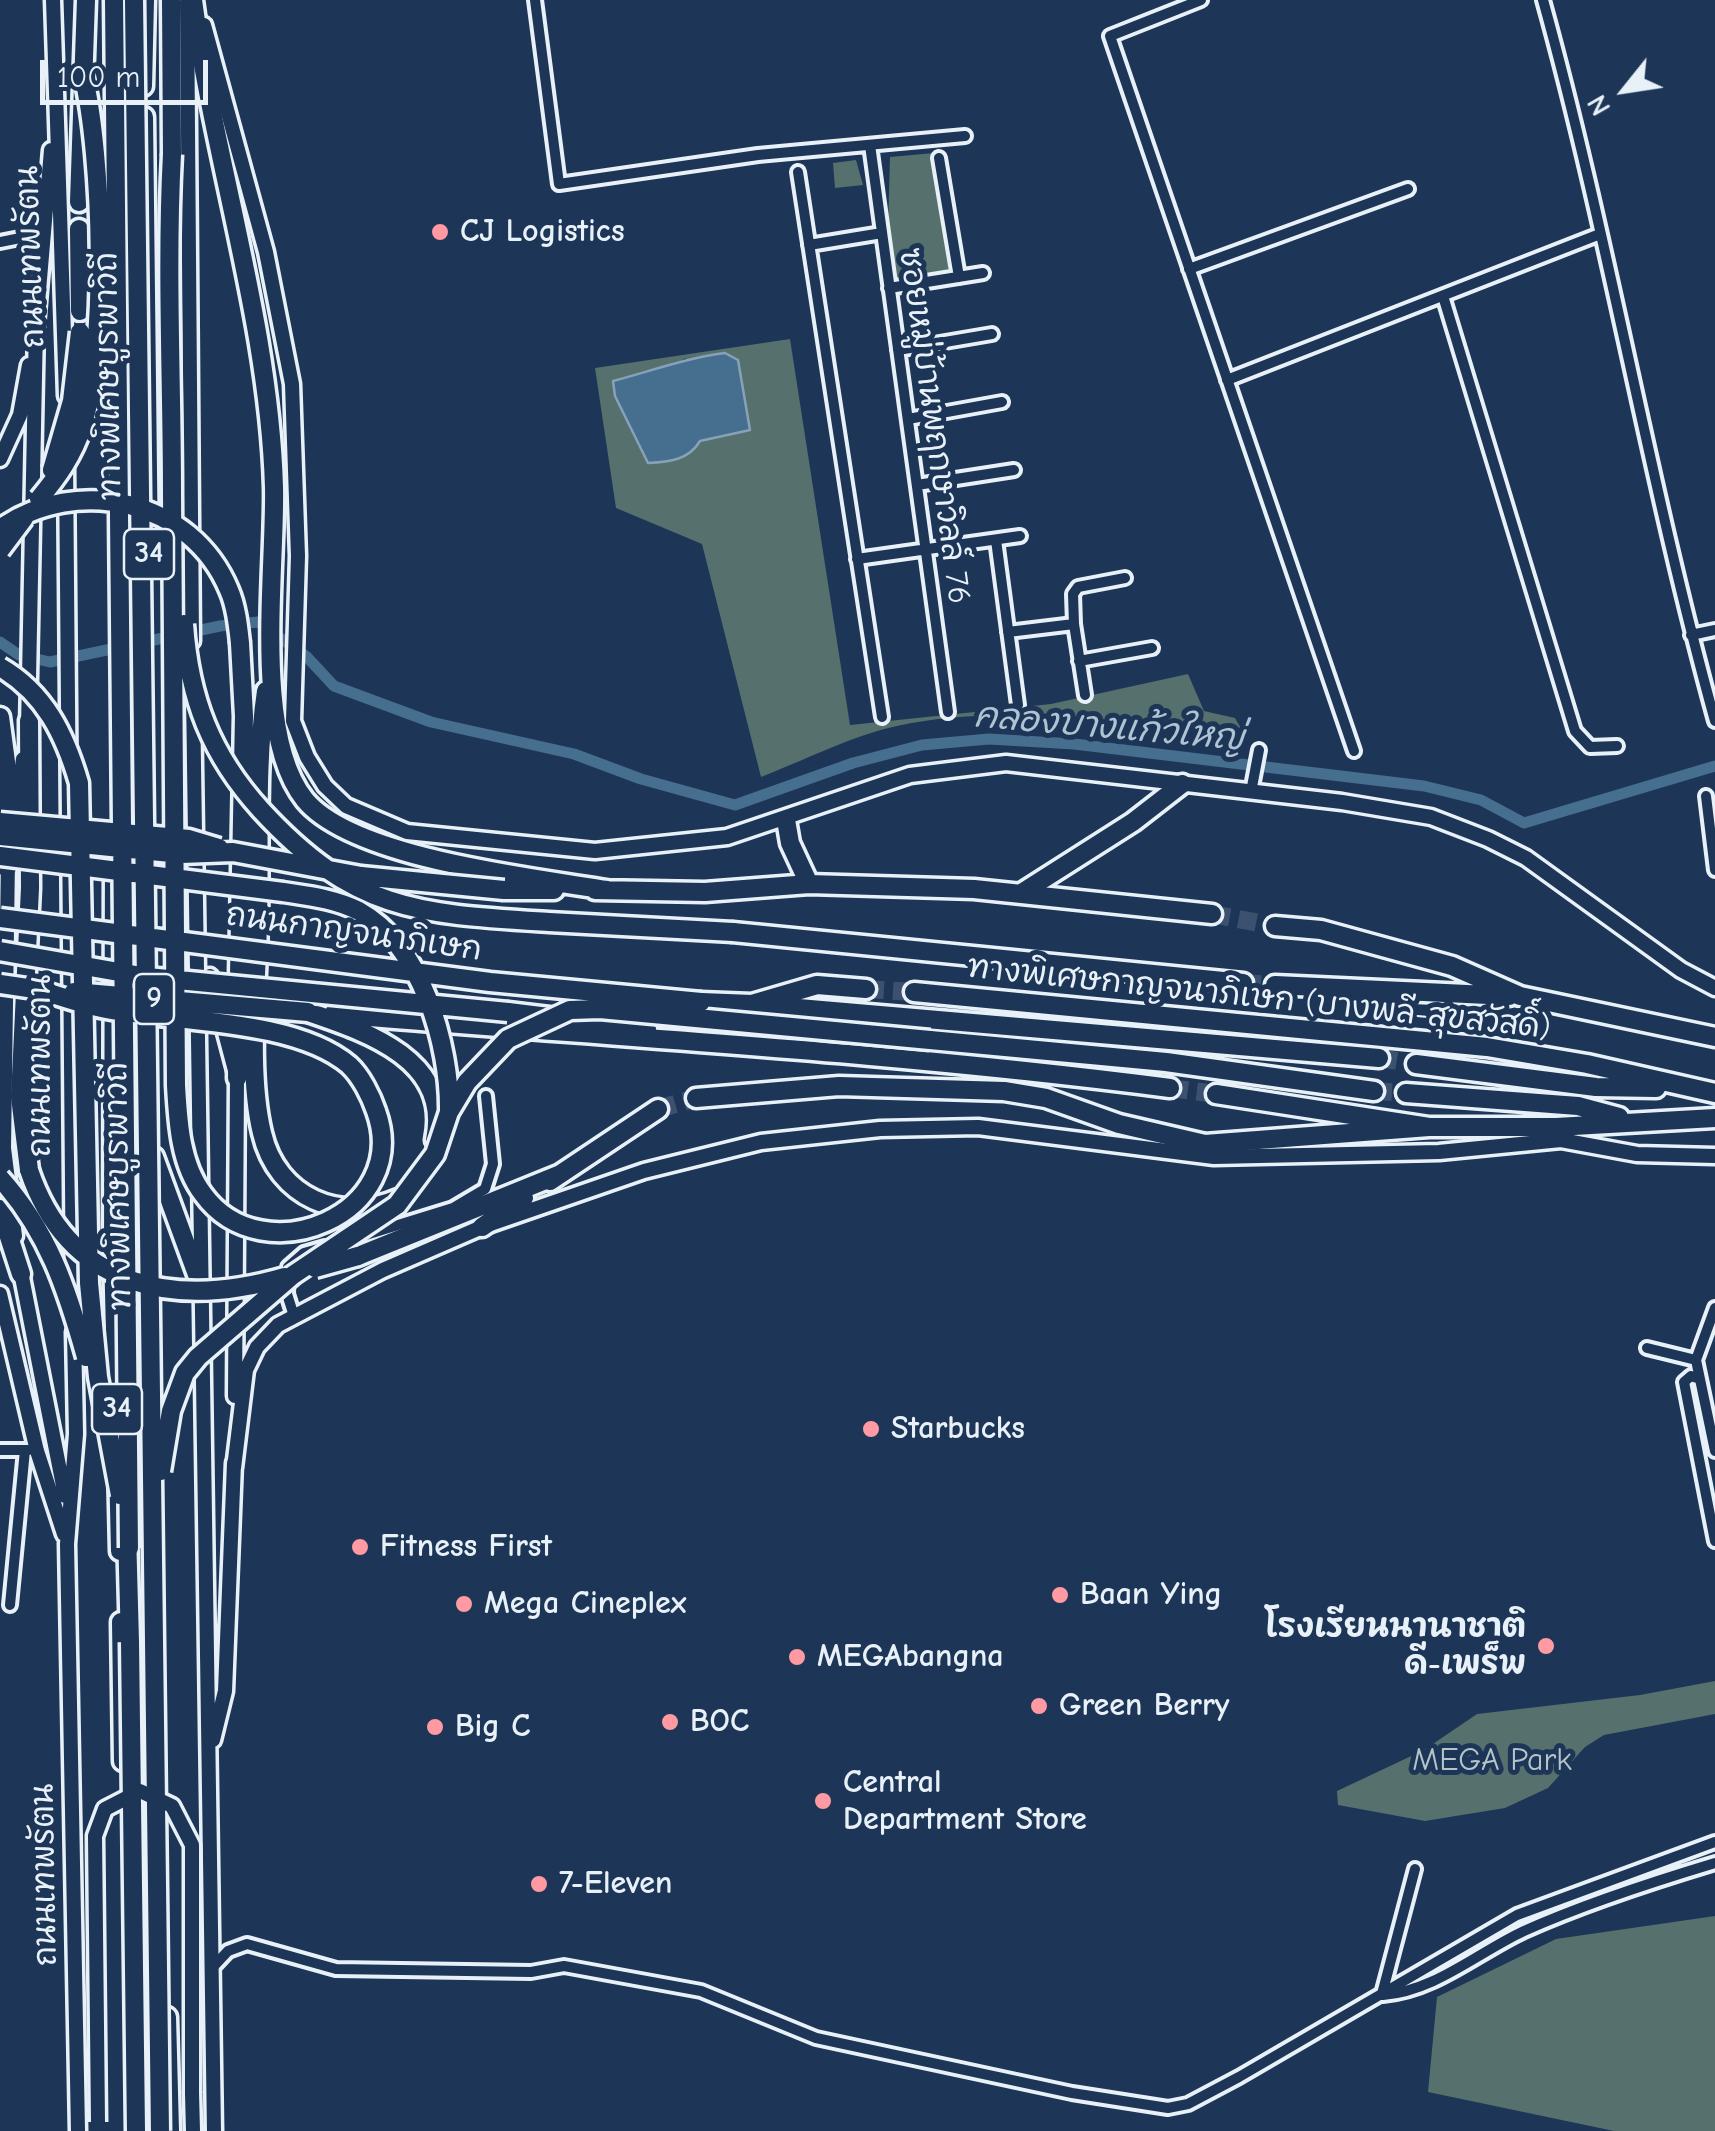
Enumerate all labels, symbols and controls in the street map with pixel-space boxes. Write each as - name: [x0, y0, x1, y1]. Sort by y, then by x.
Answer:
- scale bar: [45, 40, 212, 102]
- north arrow: [1575, 40, 1675, 140]
- text: 100 m: [57, 60, 140, 95]
- text: N: [1581, 89, 1617, 121]
- street label: ถนนเทพรัตน: [9, 165, 53, 349]
- place label: CJ Logistics: [460, 213, 624, 251]
- marker: CJ Logistics: [429, 221, 451, 243]
- street label: ซอยหมู่บ้านพฤกษาวิลล์ 76: [890, 246, 978, 606]
- street label: ทางพิเศษบูรพาวิถี: [88, 251, 130, 501]
- road number: 34: [124, 529, 174, 579]
- water label: คลองบางแก้วใหญ่: [973, 695, 1245, 761]
- street label: ถนนกาญจนาภิเษก: [224, 896, 484, 970]
- street label: ทางพิเศษกาญจนาภิเษก (บางพลี-สุขสวัสดิ์): [965, 948, 1553, 1048]
- road number: 9: [134, 974, 174, 1024]
- street label: ถนนเทพรัตน: [22, 975, 60, 1157]
- street label: ทางพิเศษบูรพาวิถี: [98, 1061, 140, 1311]
- road number: 34: [92, 1384, 142, 1434]
- place label: Starbucks: [891, 1410, 1025, 1448]
- marker: Starbucks: [860, 1418, 882, 1440]
- place label: Fitness First: [380, 1528, 552, 1566]
- marker: Fitness First: [349, 1536, 371, 1558]
- place label: Baan Ying: [1080, 1576, 1222, 1614]
- marker: Baan Ying: [1049, 1584, 1071, 1606]
- place label: Mega Cineplex: [484, 1585, 686, 1623]
- marker: Mega Cineplex: [453, 1593, 475, 1615]
- place label: โรงเรียนนานาชาติ ดี-เพร็พ: [1265, 1609, 1526, 1684]
- marker: โรงเรียนนานาชาติ ดี-เพร็พ: [1535, 1635, 1557, 1657]
- place label: MEGAbangna: [817, 1638, 1004, 1676]
- marker: MEGAbangna: [786, 1646, 808, 1668]
- place label: Green Berry: [1059, 1687, 1229, 1725]
- marker: Green Berry: [1028, 1695, 1050, 1717]
- place label: BOC: [690, 1703, 749, 1741]
- place label: Big C: [455, 1708, 530, 1746]
- marker: BOC: [659, 1711, 681, 1733]
- marker: Big C: [424, 1716, 446, 1738]
- park label: MEGA Park: [1412, 1742, 1572, 1780]
- place label: Central Department Store: [843, 1764, 1087, 1839]
- street label: ถนนเทพรัตน: [24, 1783, 66, 1967]
- marker: Central Department Store: [812, 1790, 834, 1812]
- place label: 7-Eleven: [559, 1865, 672, 1903]
- marker: 7-Eleven: [528, 1873, 550, 1895]

